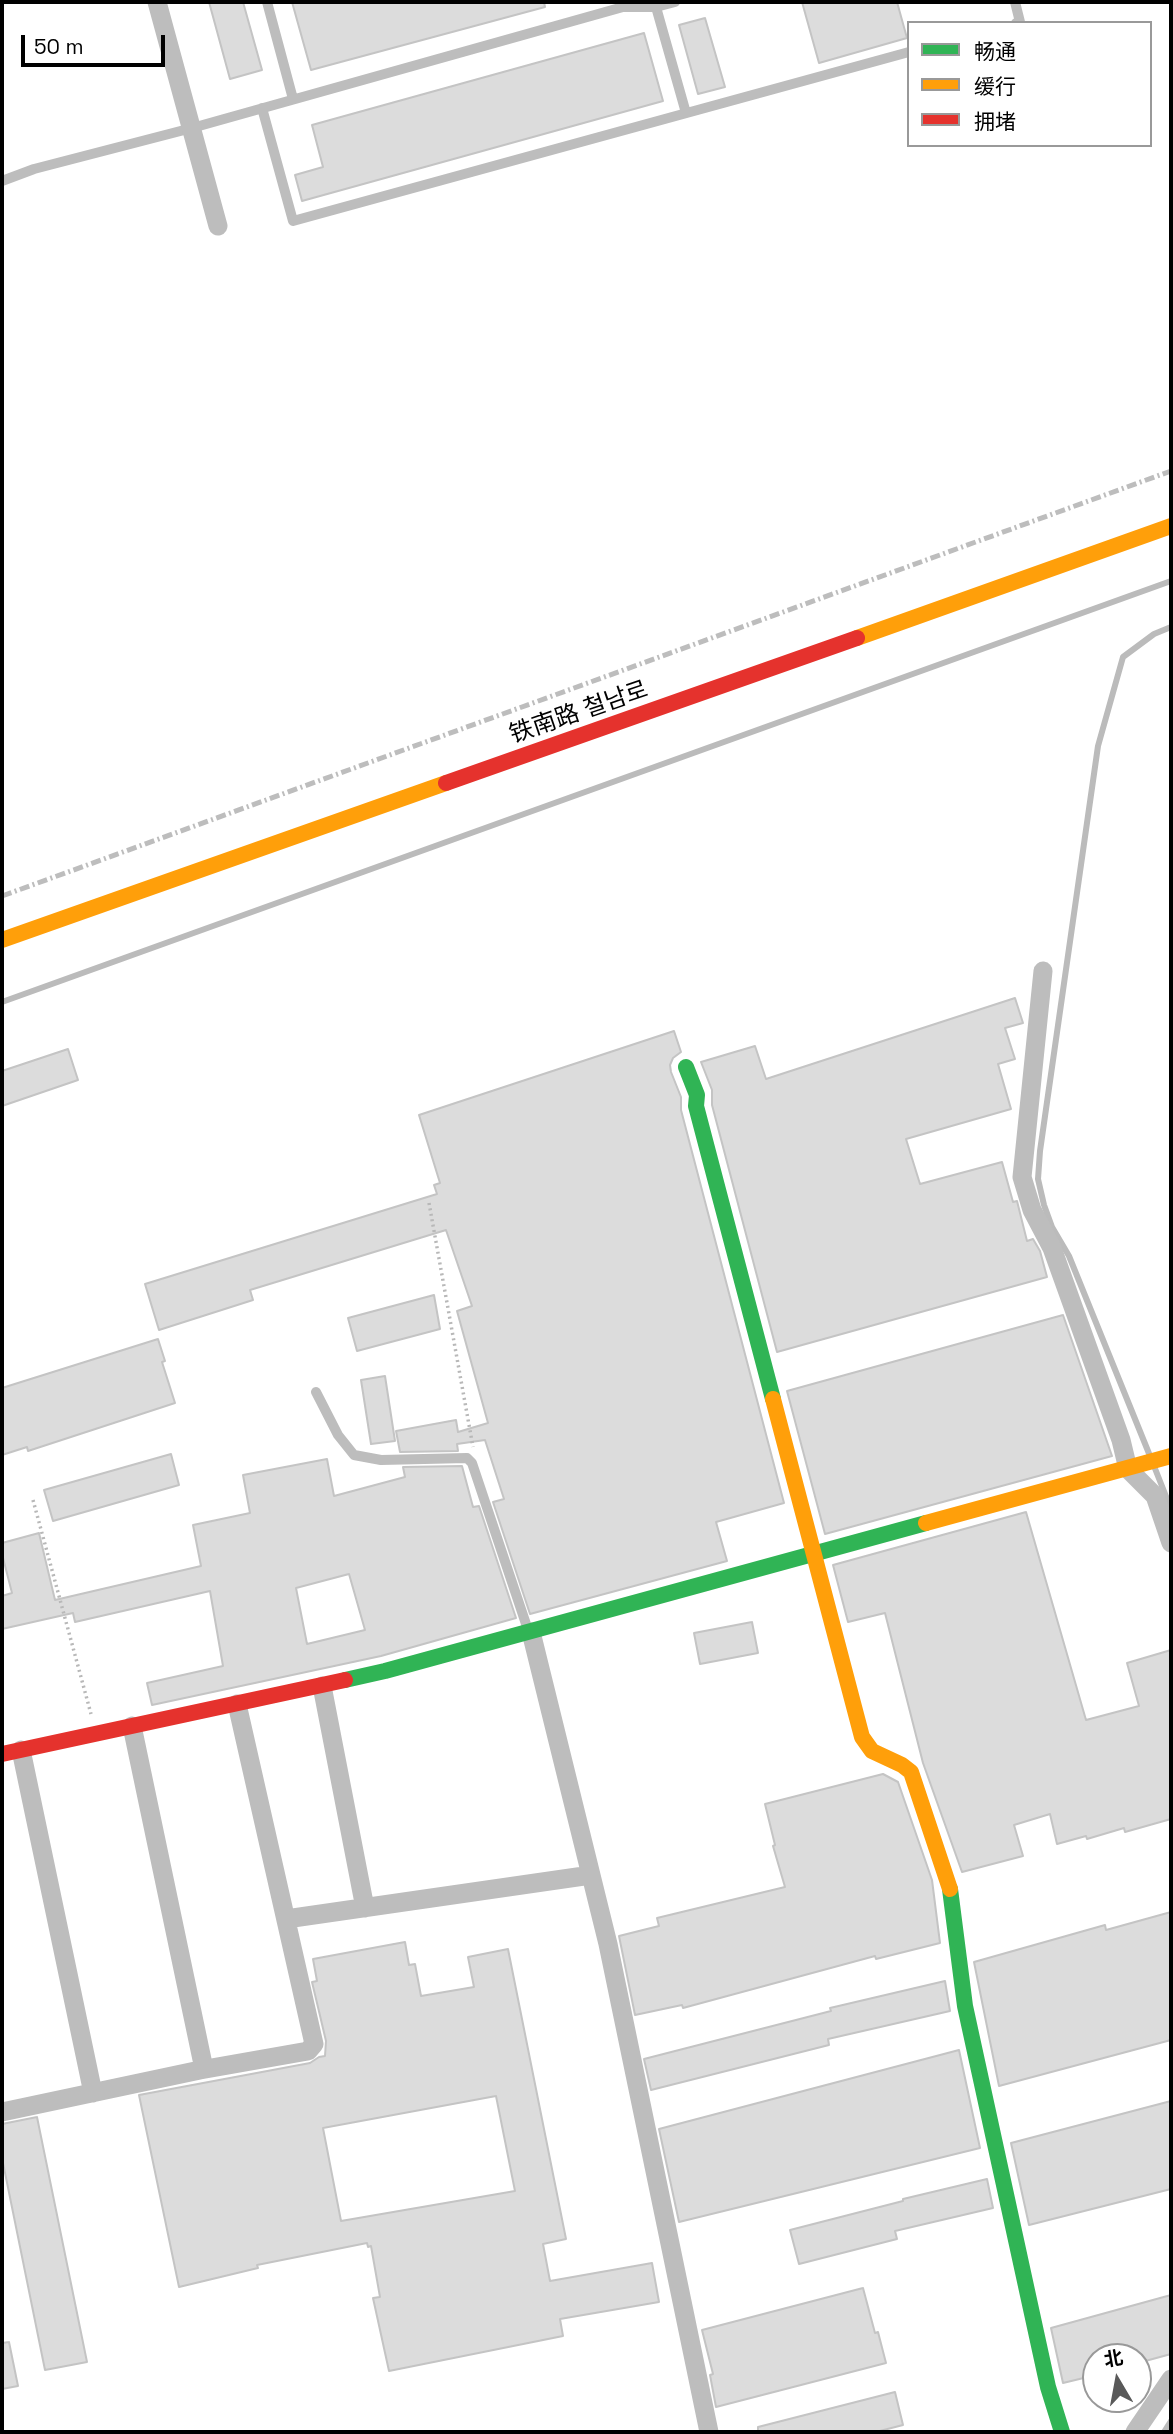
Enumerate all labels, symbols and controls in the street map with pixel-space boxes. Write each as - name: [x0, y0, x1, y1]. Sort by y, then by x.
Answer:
- scale bar: [24, 21, 168, 65]
- legend: [907, 21, 1152, 147]
- text: 50 m: [34, 33, 84, 60]
- text: 畅通: [974, 38, 1016, 65]
- text: 缓行: [974, 73, 1016, 100]
- text: 拥堵: [974, 108, 1016, 135]
- street label: 铁南路 철남로: [506, 676, 652, 750]
- north arrow: [1082, 2343, 1152, 2413]
- text: 北: [1102, 2345, 1125, 2373]

